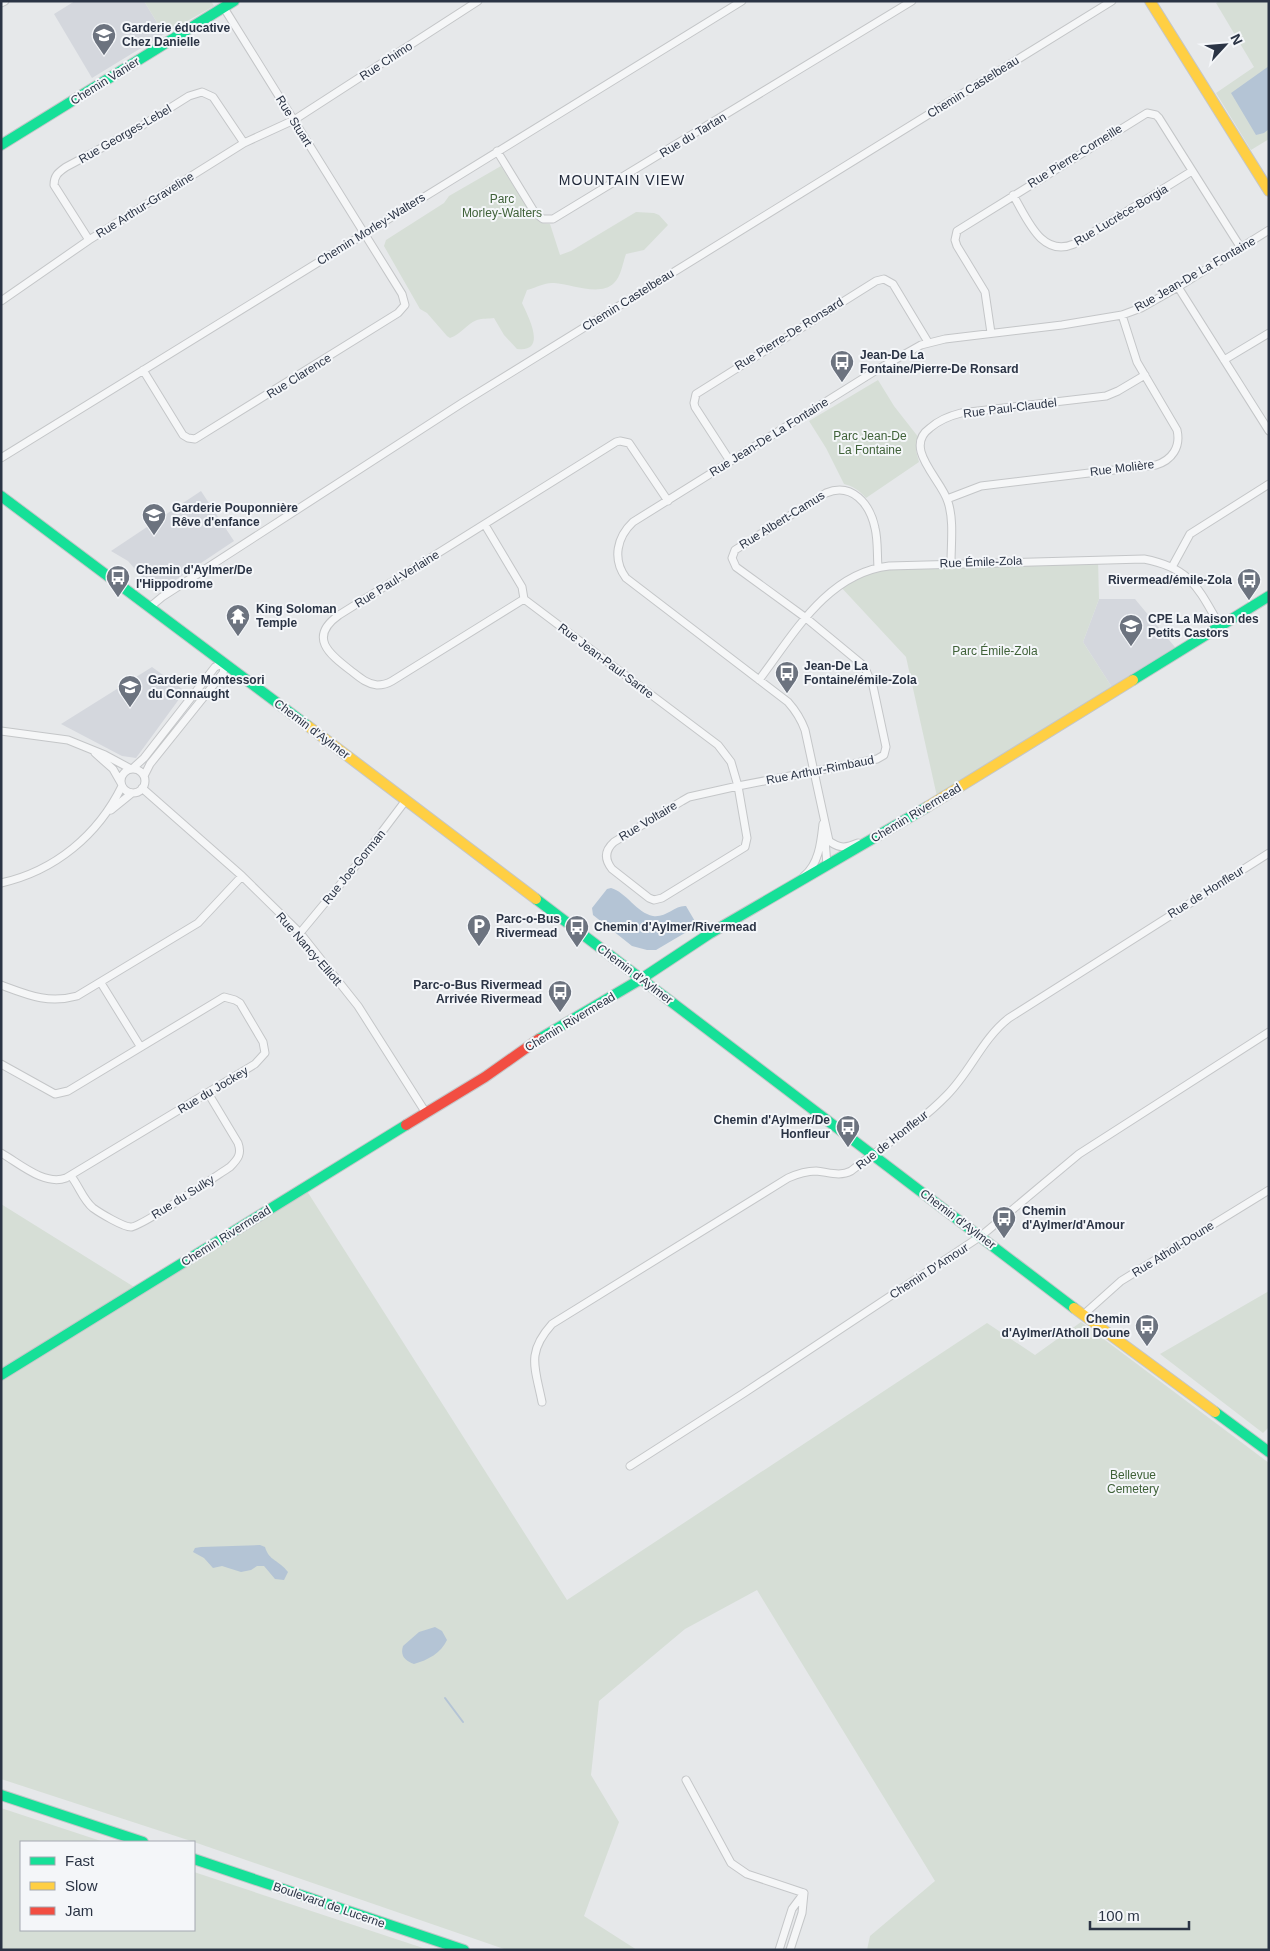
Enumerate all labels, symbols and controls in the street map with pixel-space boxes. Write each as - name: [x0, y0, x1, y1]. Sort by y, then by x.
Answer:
- north arrow: [1200, 20, 1250, 70]
- place label: Garderie éducative Chez Danielle: [122, 21, 230, 49]
- school or university icon: Garderie éducative Chez Danielle: [91, 22, 117, 56]
- text: N: [1227, 31, 1246, 47]
- street label: Rue Chimo: [357, 39, 415, 83]
- street label: Chemin Castelbeau: [925, 53, 1021, 121]
- street label: Chemin Vanier: [68, 54, 142, 108]
- street label: Rue Stuart: [273, 93, 315, 150]
- street label: Rue Georges-Lebel: [76, 102, 174, 166]
- street label: Rue du Tartan: [657, 110, 729, 160]
- street label: Rue Pierre-Corneille: [1025, 121, 1125, 191]
- street label: Rue Arthur-Graveline: [93, 169, 197, 241]
- district label: MOUNTAIN VIEW: [559, 172, 685, 188]
- street label: Rue Lucrèce-Borgia: [1072, 181, 1171, 248]
- street label: Chemin Morley-Walters: [314, 190, 428, 268]
- park label: Parc Morley-Walters: [462, 192, 542, 220]
- street label: Rue Jean-De La Fontaine: [1132, 233, 1258, 314]
- street label: Chemin Castelbeau: [580, 266, 676, 334]
- street label: Rue Pierre-De Ronsard: [732, 295, 846, 373]
- place label: Jean-De La Fontaine/Pierre-De Ronsard: [860, 348, 1019, 376]
- bus stop icon: Jean-De La Fontaine/Pierre-De Ronsard: [829, 349, 855, 383]
- street label: Rue Clarence: [264, 350, 334, 401]
- street label: Rue Jean-De La Fontaine: [707, 394, 831, 479]
- street label: Rue Paul-Claudel: [962, 395, 1058, 421]
- park label: Parc Jean-De La Fontaine: [833, 429, 907, 457]
- street label: Rue Molière: [1089, 457, 1155, 479]
- street label: Rue Albert-Camus: [737, 488, 827, 552]
- place label: Garderie Pouponnière Rêve d'enfance: [172, 501, 298, 529]
- school or university icon: Garderie Pouponnière Rêve d'enfance: [141, 502, 167, 536]
- street label: Rue Paul-Verlaine: [352, 547, 442, 611]
- street label: Rue Émile-Zola: [939, 553, 1023, 570]
- place label: Chemin d'Aylmer/De l'Hippodrome: [136, 563, 253, 591]
- bus stop icon: Chemin d'Aylmer/De l'Hippodrome: [105, 564, 131, 598]
- bus stop icon: Rivermead/émile-Zola: [1236, 567, 1262, 601]
- place label: Rivermead/émile-Zola: [1108, 573, 1232, 587]
- place label: King Soloman Temple: [256, 602, 337, 630]
- temple icon: King Soloman Temple: [225, 603, 251, 637]
- place label: CPE La Maison des Petits Castors: [1148, 612, 1259, 640]
- school or university icon: CPE La Maison des Petits Castors: [1118, 613, 1144, 647]
- street label: Rue Jean-Paul-Sartre: [555, 620, 657, 702]
- park label: Parc Émile-Zola: [952, 643, 1038, 658]
- place label: Jean-De La Fontaine/émile-Zola: [804, 659, 917, 687]
- bus stop icon: Jean-De La Fontaine/émile-Zola: [774, 660, 800, 694]
- place label: Garderie Montessori du Connaught: [148, 673, 265, 701]
- school or university icon: Garderie Montessori du Connaught: [117, 674, 143, 708]
- street label: Chemin d'Aylmer: [272, 696, 352, 762]
- street label: Rue Arthur-Rimbaud: [765, 753, 875, 787]
- street label: Chemin Rivermead: [868, 781, 964, 845]
- street label: Rue Voltaire: [616, 798, 680, 844]
- street label: Rue Joe-Gorman: [320, 827, 388, 907]
- street label: Rue de Honfleur: [1165, 863, 1247, 921]
- street label: Rue Nancy-Elliott: [273, 909, 345, 989]
- place label: Parc-o-Bus Rivermead: [496, 912, 560, 940]
- parking icon: Parc-o-Bus Rivermead: [466, 913, 492, 947]
- bus stop icon: Chemin d'Aylmer/Rivermead: [564, 914, 590, 948]
- place label: Chemin d'Aylmer/Rivermead: [594, 920, 756, 934]
- street label: Chemin d'Aylmer: [595, 941, 675, 1007]
- place label: Parc-o-Bus Rivermead Arrivée Rivermead: [413, 978, 542, 1006]
- bus stop icon: Parc-o-Bus Rivermead Arrivée Rivermead: [547, 979, 573, 1013]
- street label: Chemin Rivermead: [522, 990, 618, 1054]
- street label: Rue du Jockey: [175, 1064, 251, 1116]
- street label: Rue de Honfleur: [853, 1108, 931, 1172]
- place label: Chemin d'Aylmer/De Honfleur: [714, 1113, 830, 1141]
- bus stop icon: Chemin d'Aylmer/De Honfleur: [835, 1114, 861, 1148]
- street label: Rue du Sulky: [149, 1172, 217, 1222]
- street label: Chemin d'Aylmer: [918, 1186, 998, 1252]
- street label: Chemin Rivermead: [179, 1203, 273, 1269]
- place label: Chemin d'Aylmer/d'Amour: [1022, 1204, 1125, 1232]
- bus stop icon: Chemin d'Aylmer/d'Amour: [991, 1205, 1017, 1239]
- street label: Rue Atholl-Doune: [1129, 1218, 1217, 1280]
- street label: Chemin D'Amour: [887, 1240, 971, 1302]
- place label: Chemin d'Aylmer/Atholl Doune: [1002, 1312, 1130, 1340]
- bus stop icon: Chemin d'Aylmer/Atholl Doune: [1134, 1313, 1160, 1347]
- park label: Bellevue Cemetery: [1107, 1468, 1159, 1496]
- legend: [20, 1841, 195, 1931]
- text: Fast: [65, 1852, 95, 1869]
- text: Slow: [65, 1877, 98, 1894]
- street label: Boulevard de Lucerne: [271, 1879, 387, 1931]
- scale bar: [1090, 1898, 1189, 1930]
- text: Jam: [65, 1902, 93, 1919]
- text: 100 m: [1098, 1907, 1140, 1924]

